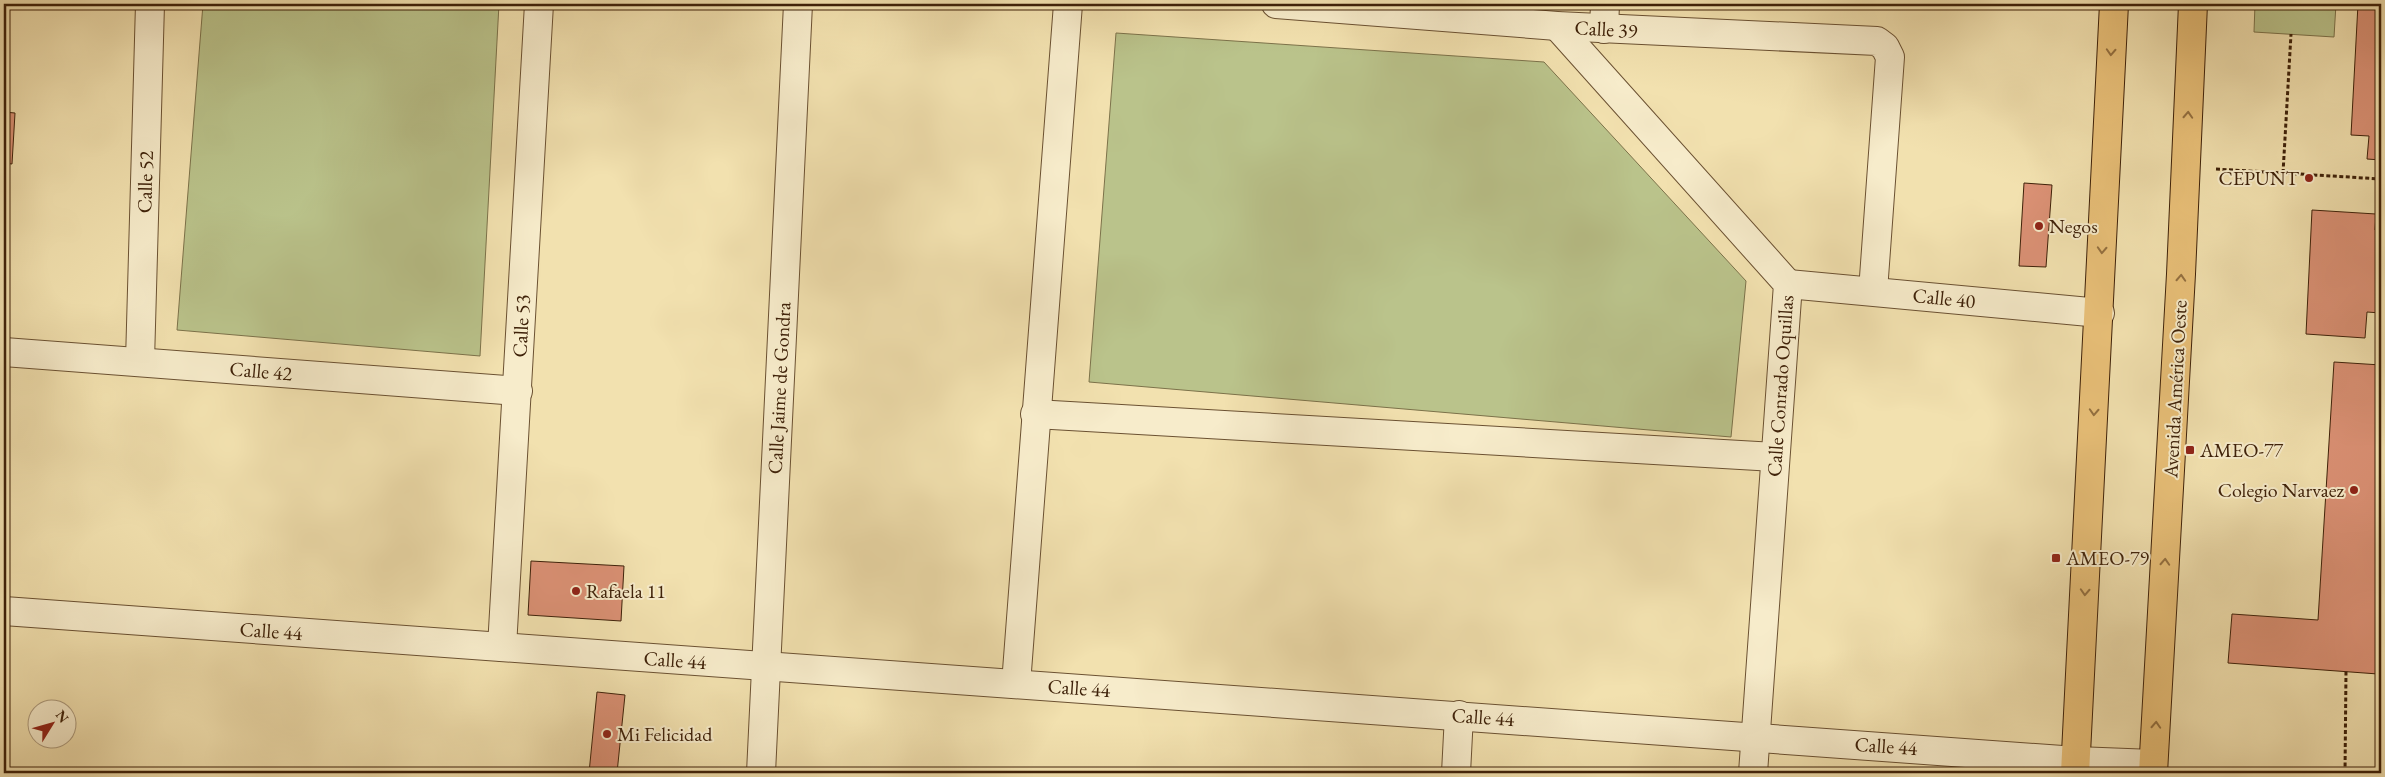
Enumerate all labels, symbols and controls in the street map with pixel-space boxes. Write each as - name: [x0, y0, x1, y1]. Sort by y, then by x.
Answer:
- street label: Calle 39: [1574, 14, 1638, 44]
- one-way arrow: [2106, 49, 2117, 57]
- one-way arrow: [2182, 111, 2193, 119]
- street label: Calle 52: [131, 150, 159, 214]
- place label: CEPUNT: [2218, 165, 2300, 191]
- marker: CEPUNT: [2303, 172, 2315, 184]
- place label: Negos: [2049, 213, 2098, 239]
- marker: Negos: [2033, 220, 2045, 232]
- one-way arrow: [2097, 246, 2107, 254]
- one-way arrow: [2175, 274, 2186, 282]
- street label: Calle 40: [1911, 282, 1977, 314]
- street label: Calle 53: [506, 294, 536, 358]
- street label: Calle Conrado Oquillas: [1761, 294, 1799, 478]
- street label: Avenida América Oeste: [2157, 299, 2193, 480]
- street label: Calle Jaime de Gondra: [762, 301, 796, 475]
- street label: Calle 42: [229, 355, 294, 387]
- one-way arrow: [2089, 408, 2099, 416]
- place label: AMEO-77: [2199, 437, 2283, 463]
- marker: AMEO-77: [2184, 444, 2196, 456]
- place label: Colegio Narvaez: [2218, 477, 2344, 503]
- marker: Colegio Narvaez: [2348, 484, 2360, 496]
- place label: AMEO-79: [2065, 545, 2149, 571]
- marker: AMEO-79: [2050, 552, 2062, 564]
- one-way arrow: [2159, 558, 2170, 566]
- place label: Rafaela 11: [586, 578, 666, 604]
- marker: Rafaela 11: [570, 585, 582, 597]
- one-way arrow: [2079, 588, 2090, 596]
- street label: Calle 44: [239, 616, 304, 646]
- street label: Calle 44: [643, 645, 708, 675]
- street label: Calle 44: [1047, 673, 1112, 703]
- north arrow: [28, 700, 78, 750]
- street label: Calle 44: [1451, 702, 1516, 732]
- text: N: [52, 706, 73, 727]
- one-way arrow: [2150, 720, 2161, 728]
- place label: Mi Felicidad: [617, 721, 713, 747]
- marker: Mi Felicidad: [601, 728, 613, 740]
- street label: Calle 44: [1854, 731, 1919, 761]

